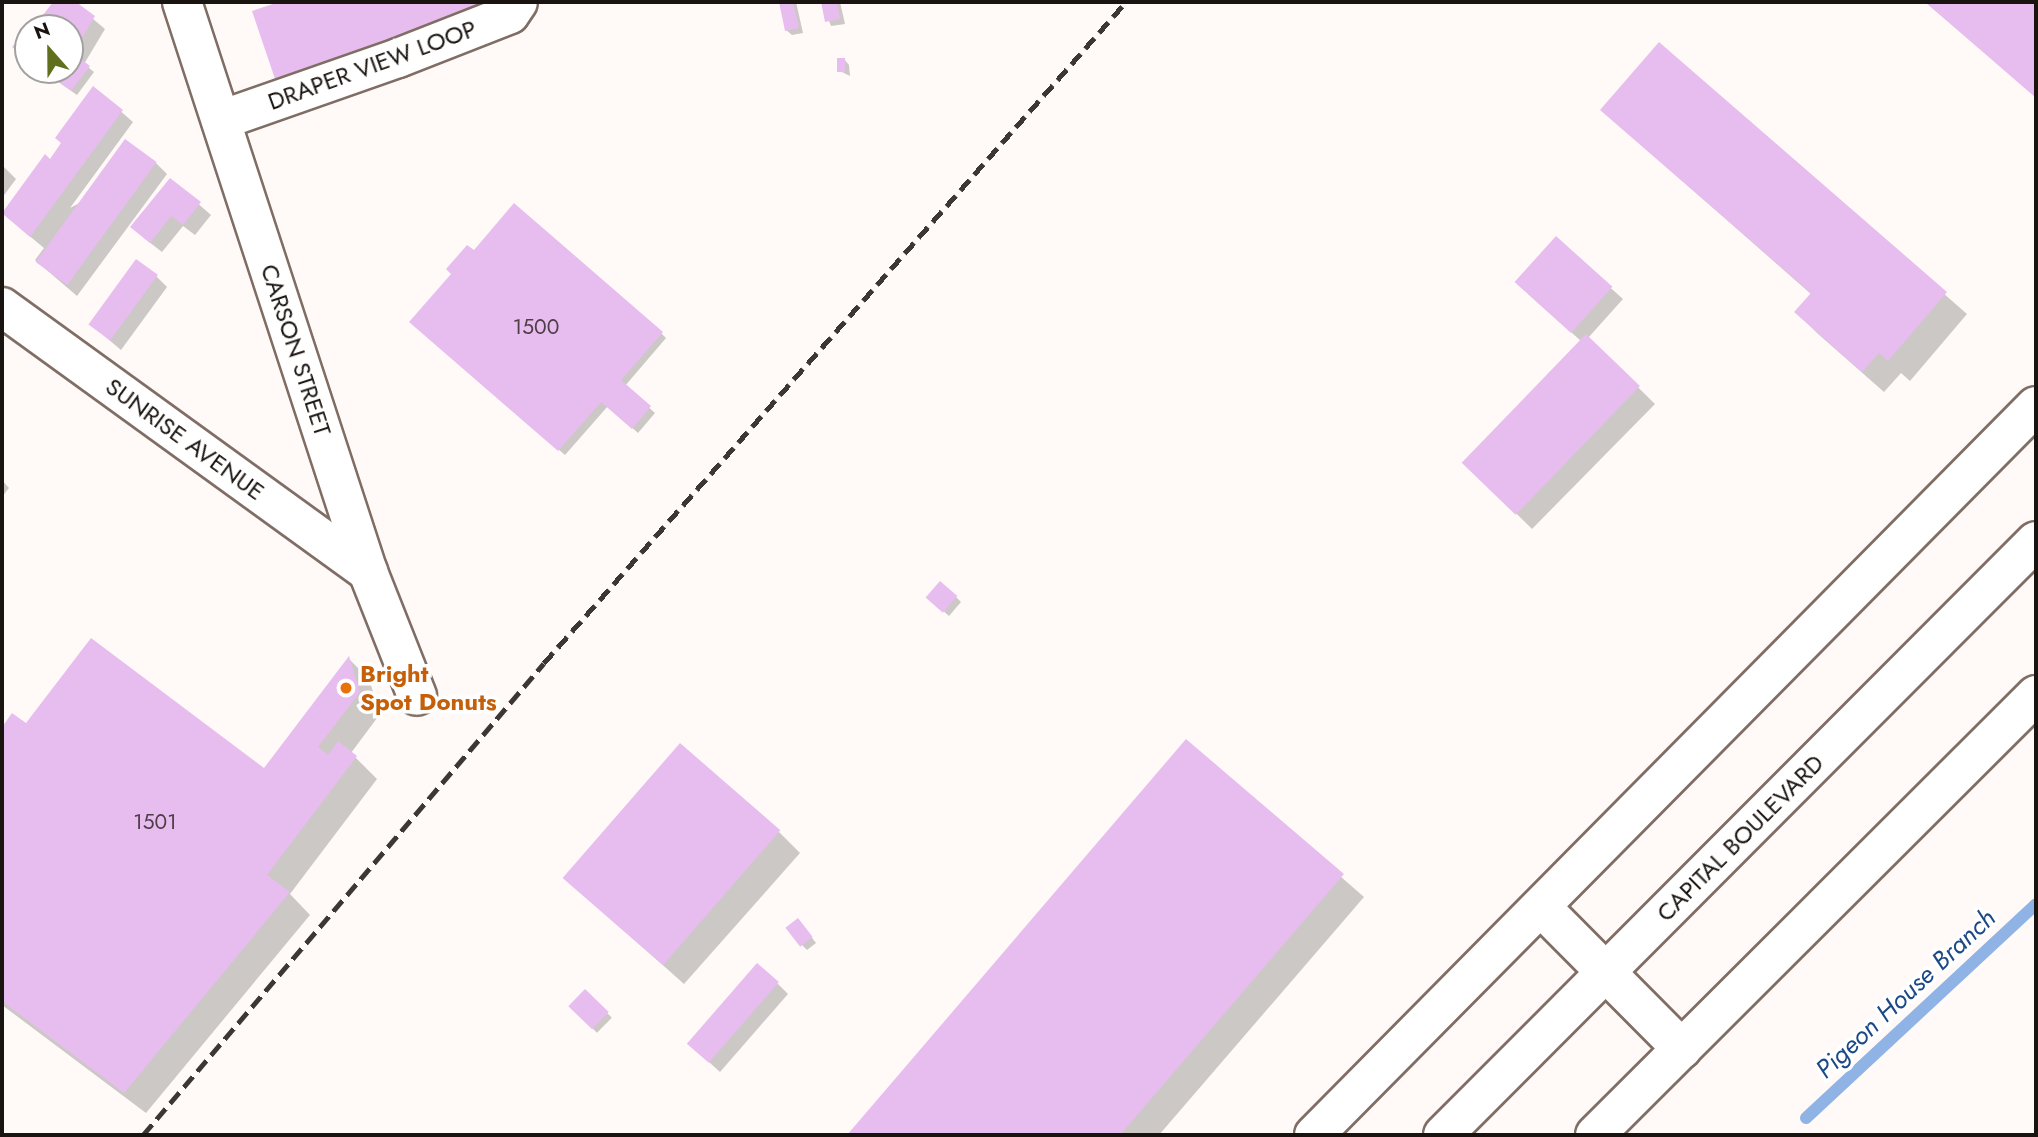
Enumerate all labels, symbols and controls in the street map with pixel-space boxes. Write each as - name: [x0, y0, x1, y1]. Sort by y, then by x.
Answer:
- north arrow: [14, 14, 84, 84]
- street label: DRAPER VIEW LOOP: [264, 14, 480, 116]
- text: N: [30, 15, 54, 46]
- street label: CARSON STREET: [255, 261, 337, 439]
- house number: 1500: [513, 314, 559, 340]
- street label: SUNRISE AVENUE: [100, 372, 270, 506]
- place label: Bright Spot Donuts: [360, 660, 497, 716]
- marker: Bright Spot Donuts: [338, 680, 354, 696]
- street label: CAPITAL BOULEVARD: [1651, 749, 1829, 927]
- house number: 1501: [133, 809, 177, 835]
- water label: Pigeon House Branch: [1810, 903, 2002, 1085]

